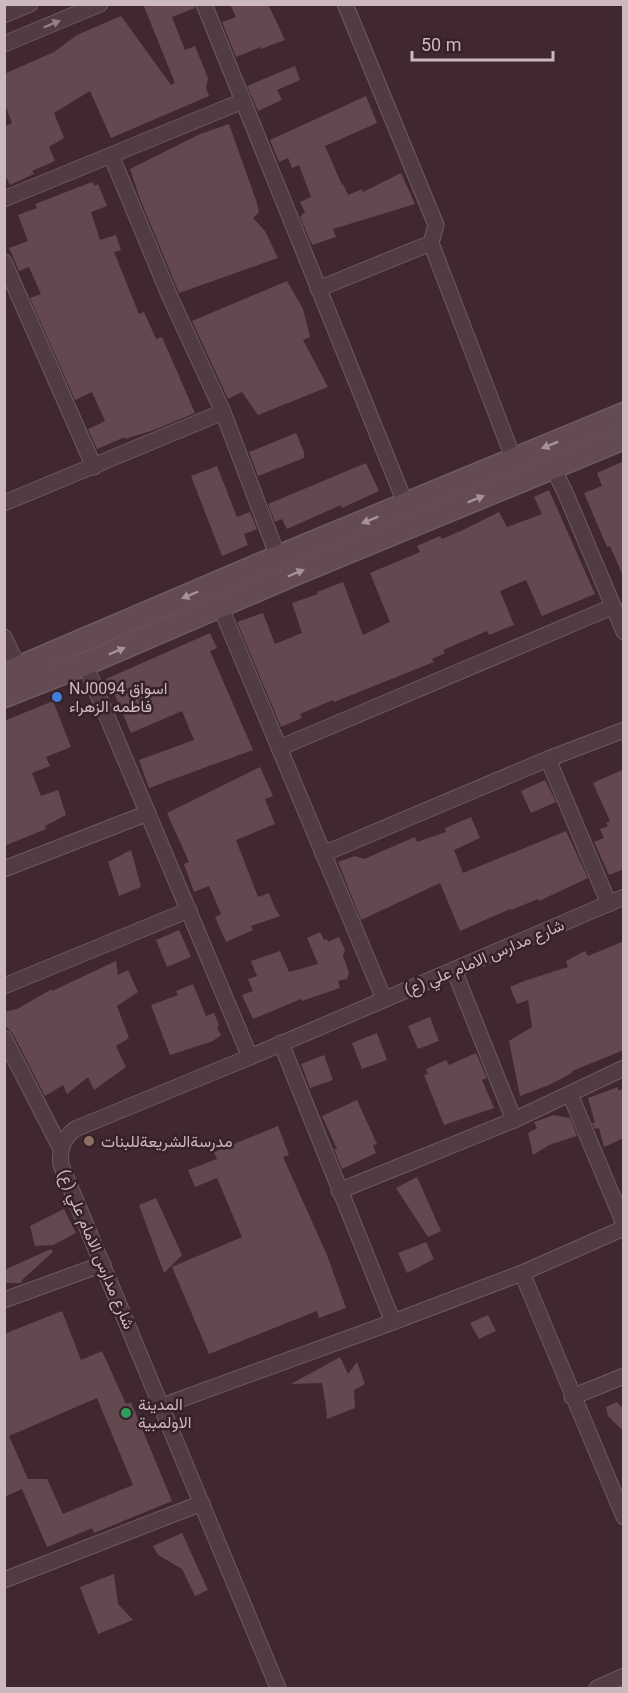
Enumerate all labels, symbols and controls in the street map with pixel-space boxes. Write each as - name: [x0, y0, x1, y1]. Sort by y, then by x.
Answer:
- one-way arrow: [43, 19, 61, 28]
- scale bar: [412, 24, 553, 62]
- text: 50 m: [421, 34, 461, 55]
- one-way arrow: [541, 440, 559, 450]
- one-way arrow: [468, 494, 486, 504]
- one-way arrow: [361, 516, 379, 525]
- one-way arrow: [287, 568, 305, 577]
- one-way arrow: [181, 591, 199, 600]
- one-way arrow: [108, 645, 126, 655]
- place label: NJ0094 اسواق فاطمه الزهراء: [69, 679, 167, 717]
- marker: NJ0094 اسواق فاطمه الزهراء: [50, 690, 64, 704]
- street label: شارع مدارس الامام علي (ع): [401, 915, 569, 1003]
- place label: مدرسةالشريعةللبنات: [101, 1132, 232, 1152]
- marker: مدرسةالشريعةللبنات: [82, 1134, 96, 1148]
- street label: شارع مدارس الامام علي (ع): [51, 1166, 139, 1334]
- place label: المدينة الاولمبية: [138, 1395, 191, 1433]
- marker: المدينة الاولمبية: [119, 1406, 133, 1420]

